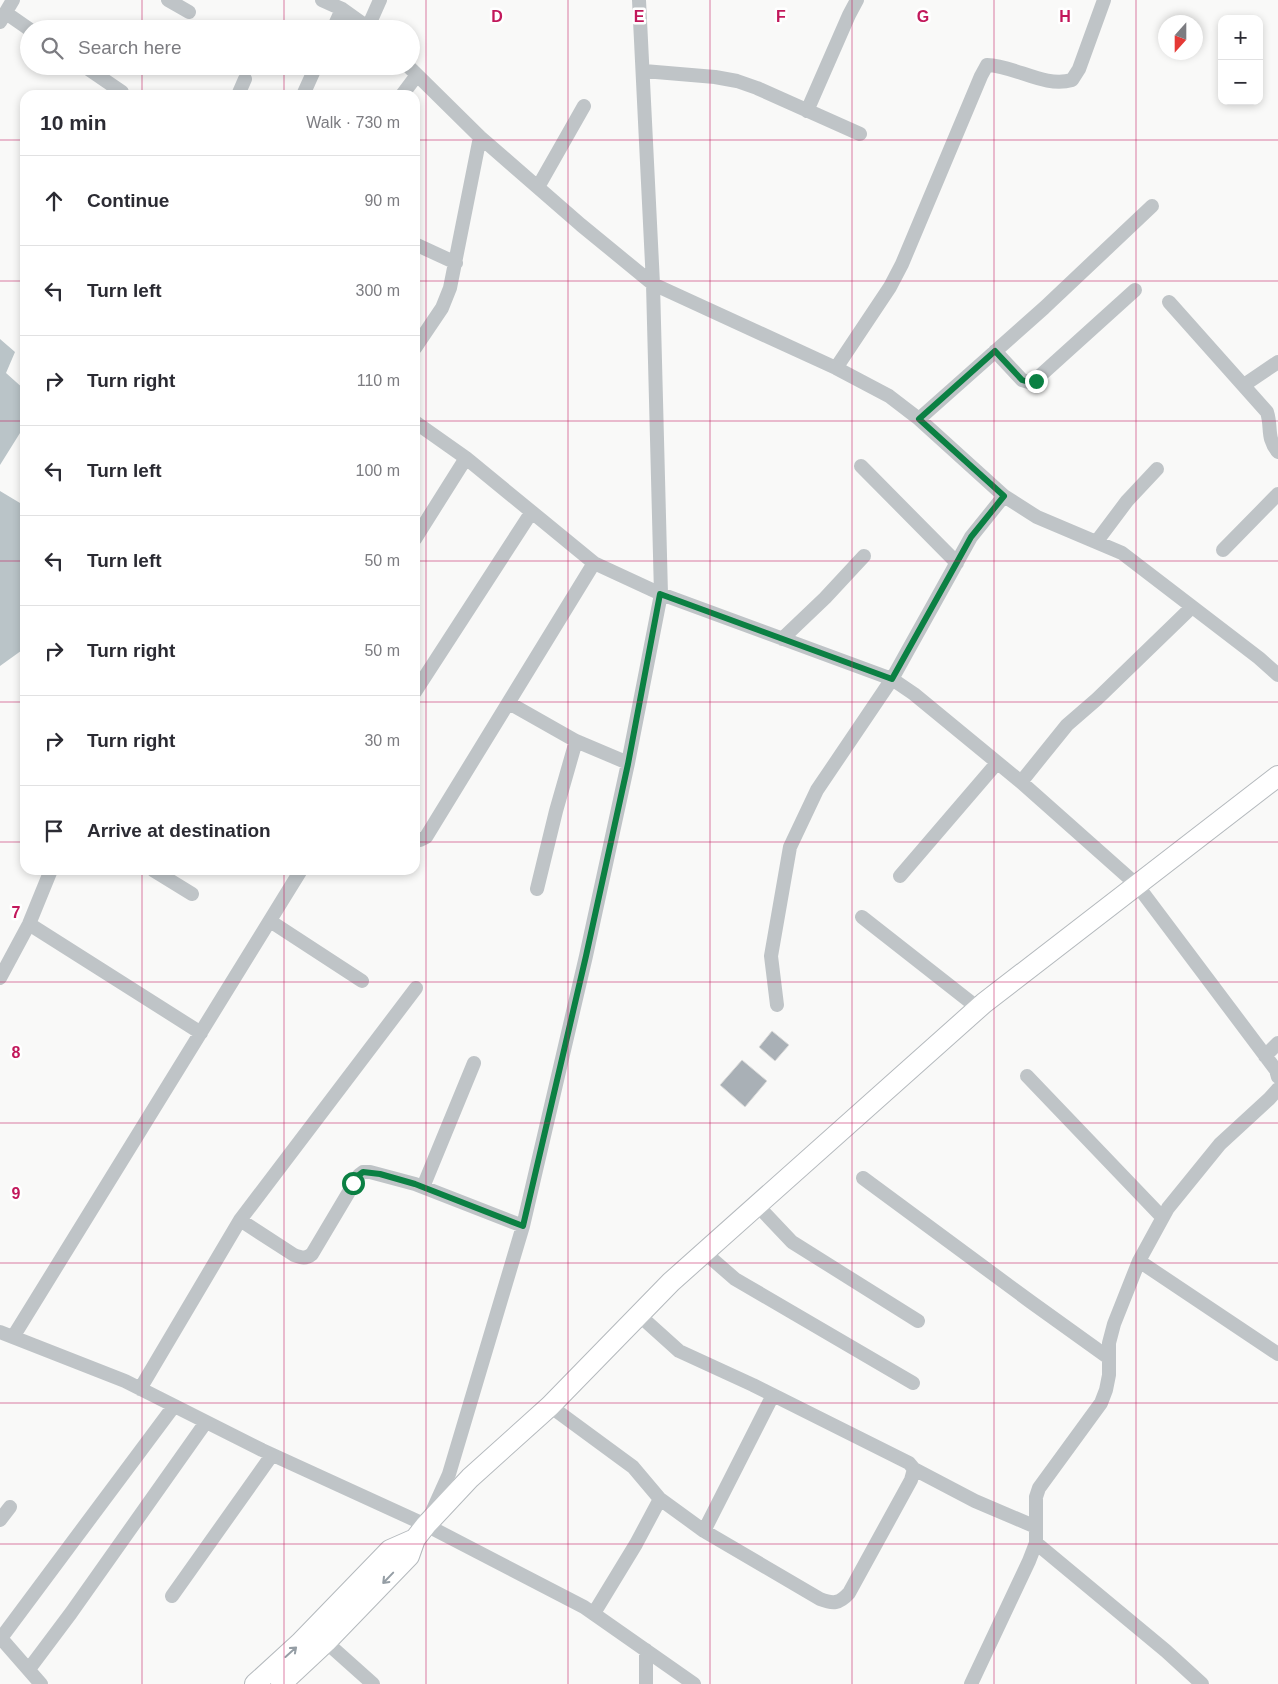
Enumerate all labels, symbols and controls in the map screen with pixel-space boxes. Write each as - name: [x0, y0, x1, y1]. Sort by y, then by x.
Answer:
- text: D: [491, 8, 503, 25]
- text: E: [634, 8, 645, 25]
- text: F: [776, 8, 786, 25]
- text: G: [917, 8, 929, 25]
- text: H: [1059, 8, 1071, 25]
- north arrow: [1158, 15, 1203, 60]
- map controls: [1218, 15, 1263, 105]
- button: +: [1218, 15, 1263, 60]
- search box: [20, 20, 420, 75]
- icon: search: [38, 34, 66, 62]
- text: Search here: [78, 37, 182, 58]
- button: −: [1218, 60, 1263, 105]
- text: 10 min: [40, 111, 107, 134]
- text: Walk · 730 m: [306, 114, 400, 131]
- icon: ahead: [40, 187, 68, 215]
- text: Continue: [87, 190, 169, 211]
- text: 90 m: [364, 192, 400, 209]
- icon: left: [40, 277, 68, 305]
- text: Turn left: [87, 280, 162, 301]
- text: 300 m: [356, 282, 400, 299]
- icon: right: [40, 367, 68, 395]
- text: Turn right: [87, 370, 175, 391]
- route end: [1025, 370, 1048, 393]
- text: 110 m: [357, 372, 400, 389]
- icon: left: [40, 457, 68, 485]
- text: Turn left: [87, 460, 162, 481]
- text: 100 m: [356, 462, 400, 479]
- icon: left: [40, 547, 68, 575]
- text: Turn left: [87, 550, 162, 571]
- text: 50 m: [364, 552, 400, 569]
- icon: right: [40, 637, 68, 665]
- text: Turn right: [87, 640, 175, 661]
- text: 50 m: [364, 642, 400, 659]
- icon: right: [40, 727, 68, 755]
- text: Turn right: [87, 730, 175, 751]
- text: 30 m: [364, 732, 400, 749]
- icon: arrive: [40, 817, 68, 845]
- text: Arrive at destination: [87, 820, 271, 841]
- text: 7: [12, 904, 21, 921]
- text: 8: [12, 1044, 21, 1061]
- route start: [342, 1172, 365, 1195]
- text: 9: [12, 1185, 21, 1202]
- one-way arrow: [382, 1572, 394, 1584]
- one-way arrow: [284, 1646, 297, 1657]

